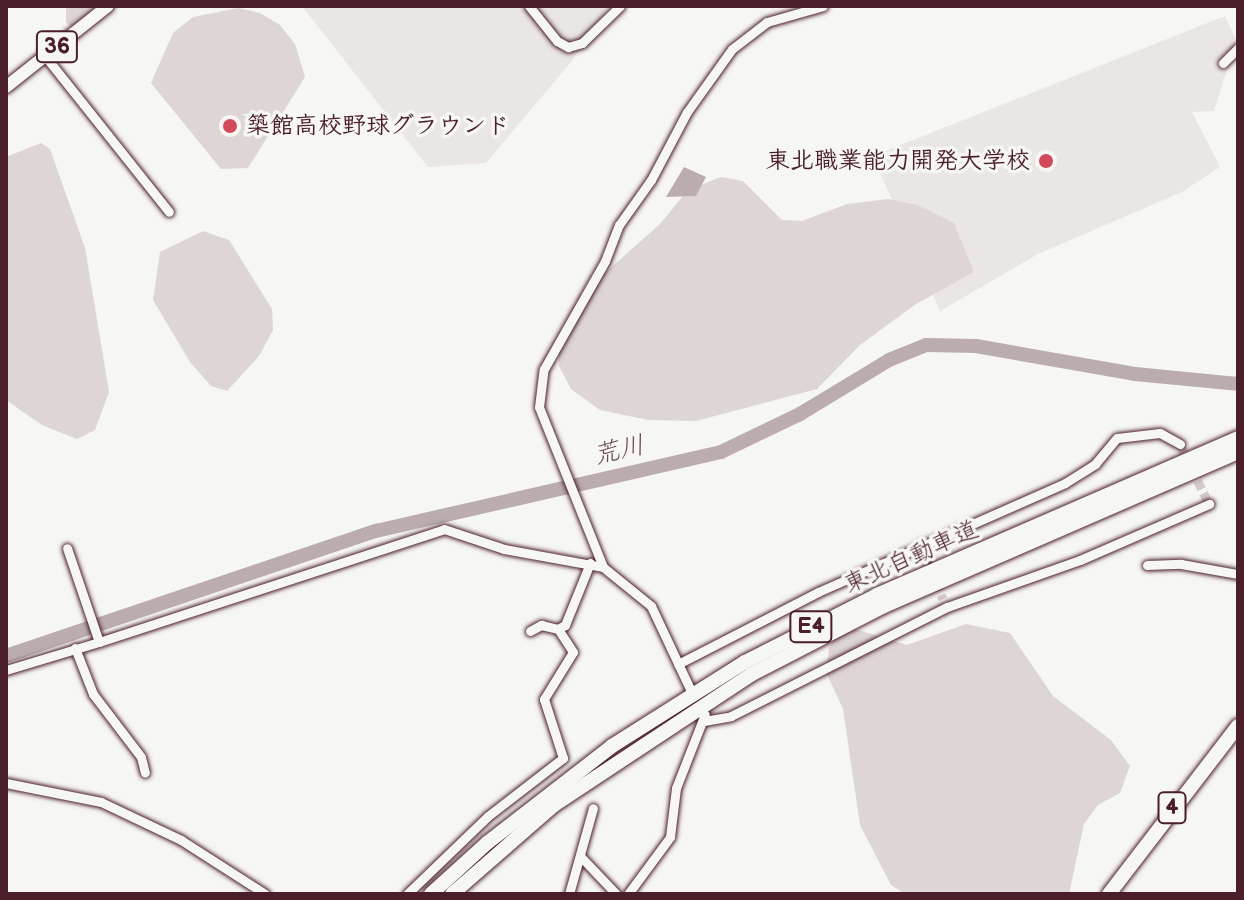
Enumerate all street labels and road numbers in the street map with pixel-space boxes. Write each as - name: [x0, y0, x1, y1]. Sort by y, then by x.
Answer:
- road number: 36: [35, 29, 79, 65]
- street label: 東北自動車道: [839, 515, 983, 599]
- road number: E4: [789, 609, 833, 645]
- road number: 4: [1156, 790, 1188, 826]

